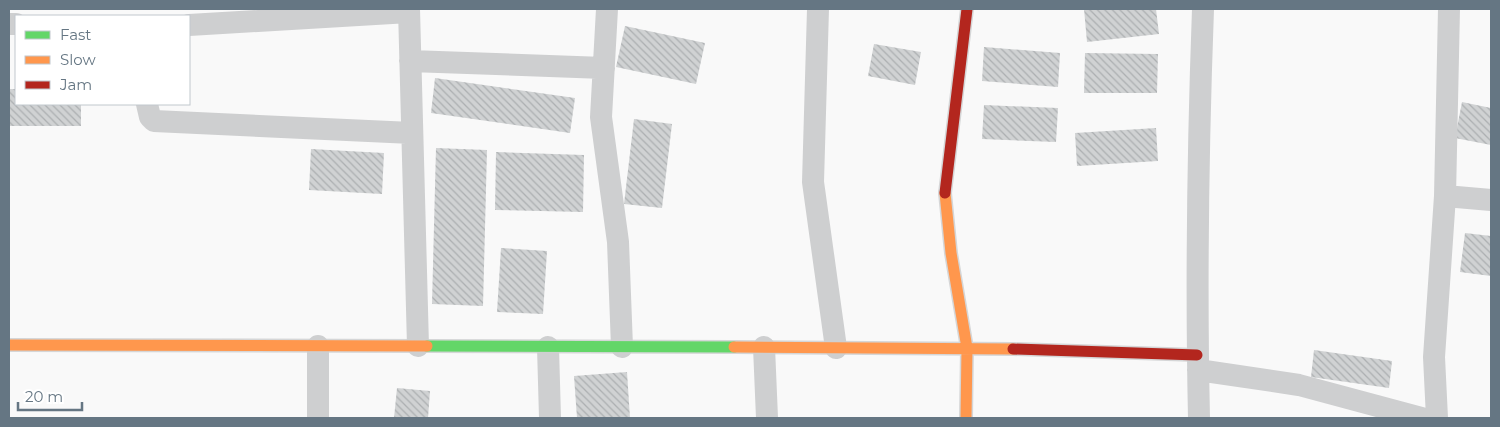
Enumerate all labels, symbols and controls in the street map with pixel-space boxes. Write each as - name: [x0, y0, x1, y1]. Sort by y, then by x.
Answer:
- legend: [15, 15, 190, 105]
- text: Fast: [60, 25, 91, 44]
- text: Slow: [60, 50, 96, 69]
- text: Jam: [59, 75, 92, 94]
- scale bar: [18, 380, 81, 412]
- text: 20 m: [25, 387, 63, 406]

